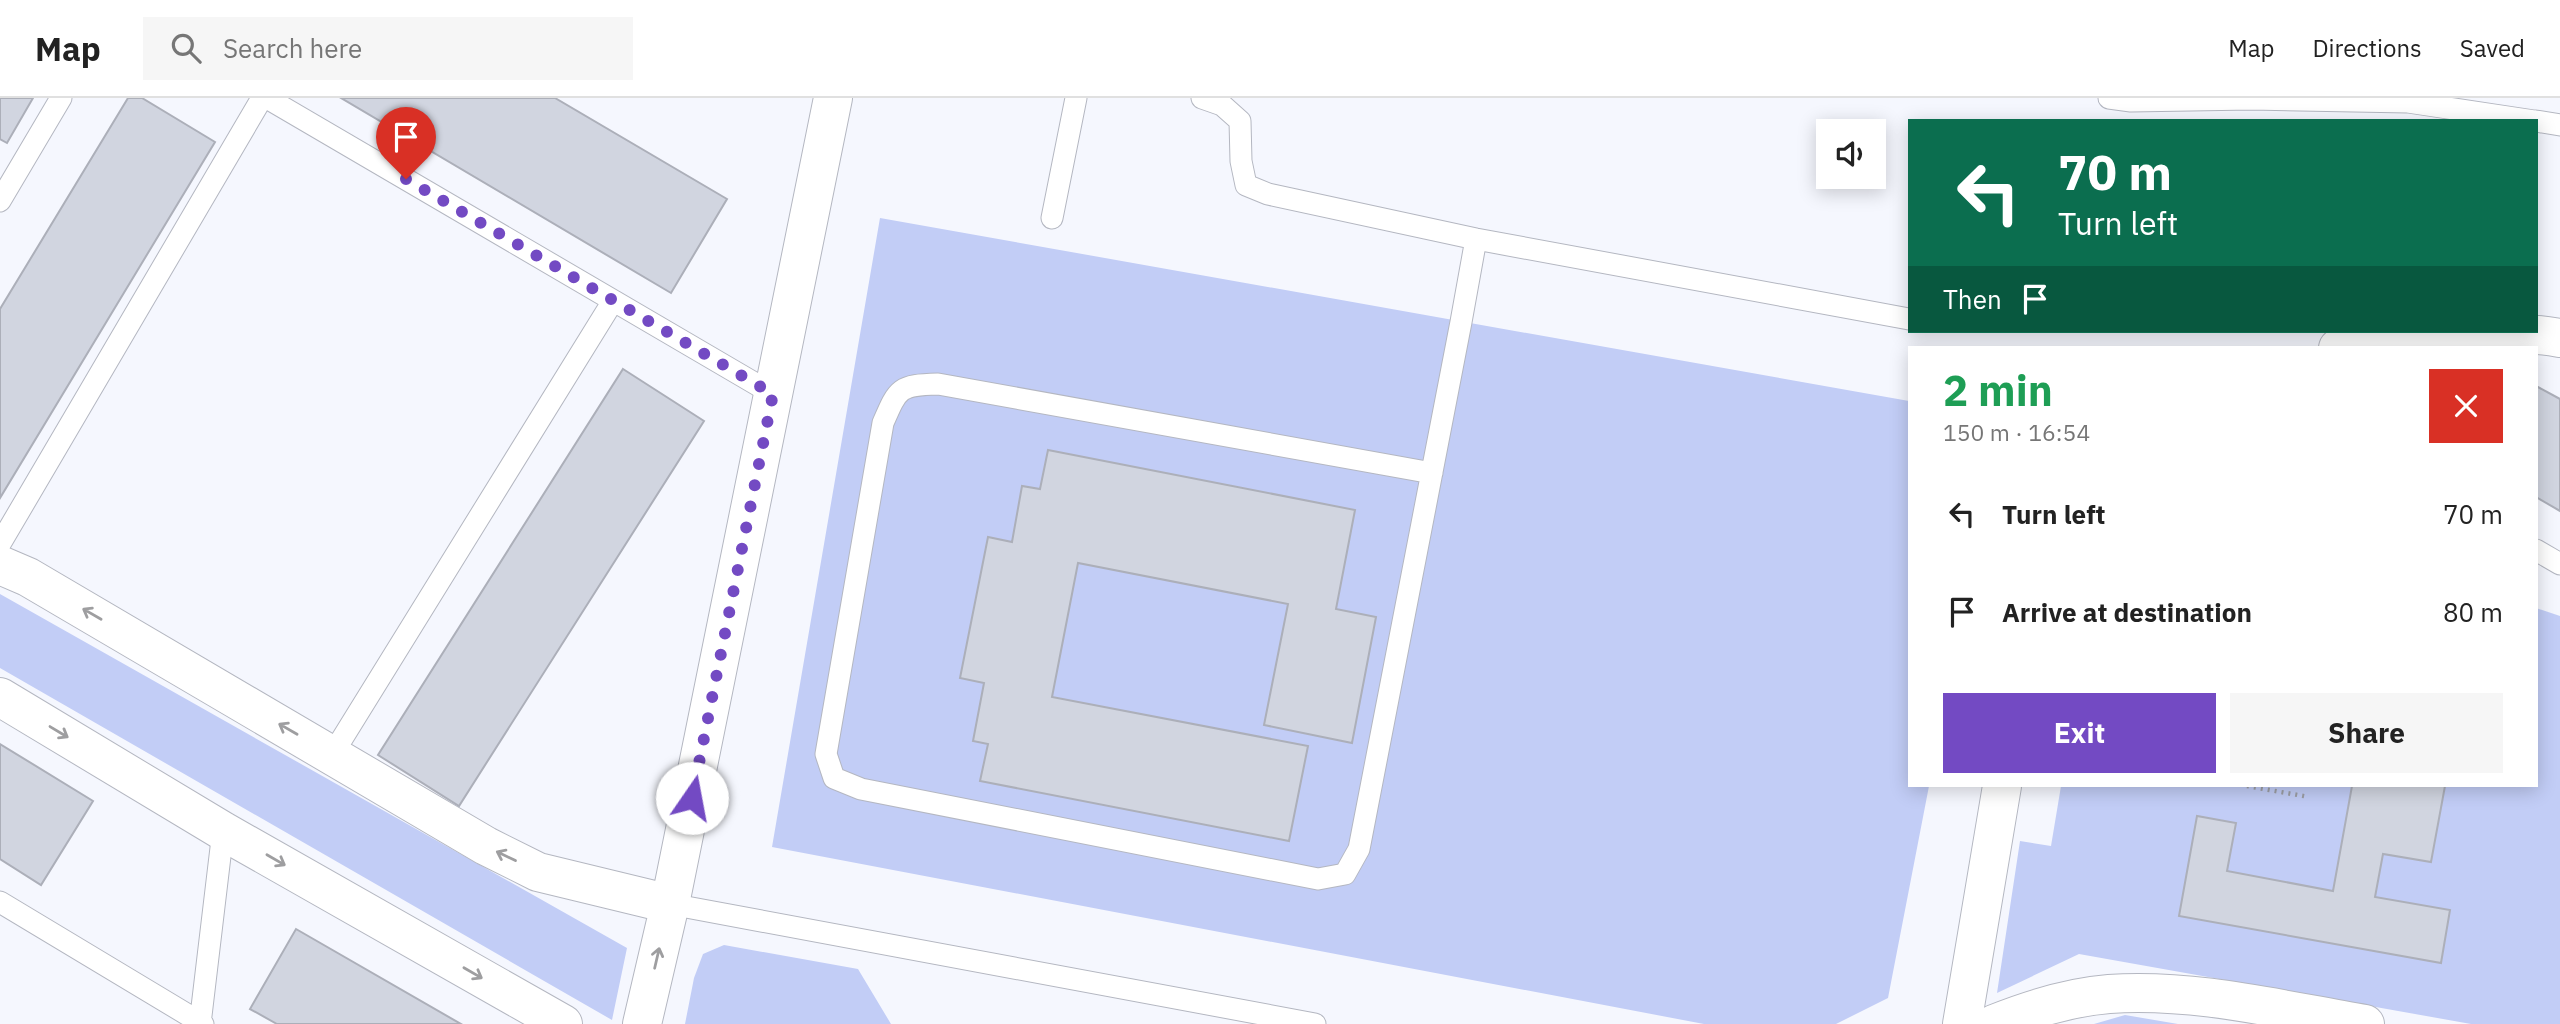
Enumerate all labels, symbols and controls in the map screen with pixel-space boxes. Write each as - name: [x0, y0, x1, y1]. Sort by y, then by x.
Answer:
- search box: [143, 17, 633, 80]
- text: Map: [35, 27, 101, 70]
- icon: search: [167, 29, 205, 67]
- text: Search here: [223, 31, 362, 65]
- text: Map: [2228, 32, 2274, 64]
- text: Directions: [2312, 32, 2422, 64]
- text: Saved: [2460, 32, 2525, 64]
- pin: [376, 107, 436, 179]
- icon: arrive: [387, 118, 425, 156]
- map controls: [1816, 119, 1886, 189]
- button: sound: [1816, 119, 1886, 189]
- text: 70 m: [2058, 140, 2172, 203]
- icon: left: [1943, 147, 2034, 238]
- text: Turn left: [2058, 202, 2178, 244]
- icon: arrive: [2016, 280, 2054, 318]
- text: Then: [1943, 282, 2002, 316]
- text: 2 min: [1943, 363, 2053, 418]
- button: close: [2429, 369, 2503, 443]
- text: 150 m · 16:54: [1943, 417, 2090, 447]
- icon: left: [1943, 495, 1981, 533]
- text: Turn left: [2002, 497, 2105, 531]
- text: 70 m: [2443, 497, 2503, 531]
- icon: arrive: [1943, 593, 1981, 631]
- text: Arrive at destination: [2002, 595, 2252, 629]
- text: 80 m: [2443, 595, 2503, 629]
- one-way arrow: [82, 607, 102, 621]
- button: Exit: [1943, 693, 2216, 773]
- button: Share: [2230, 693, 2503, 773]
- one-way arrow: [278, 722, 298, 736]
- one-way arrow: [48, 726, 68, 740]
- position arrow: [655, 761, 729, 835]
- one-way arrow: [496, 848, 517, 862]
- one-way arrow: [265, 853, 285, 867]
- one-way arrow: [651, 947, 664, 970]
- one-way arrow: [463, 966, 483, 980]

